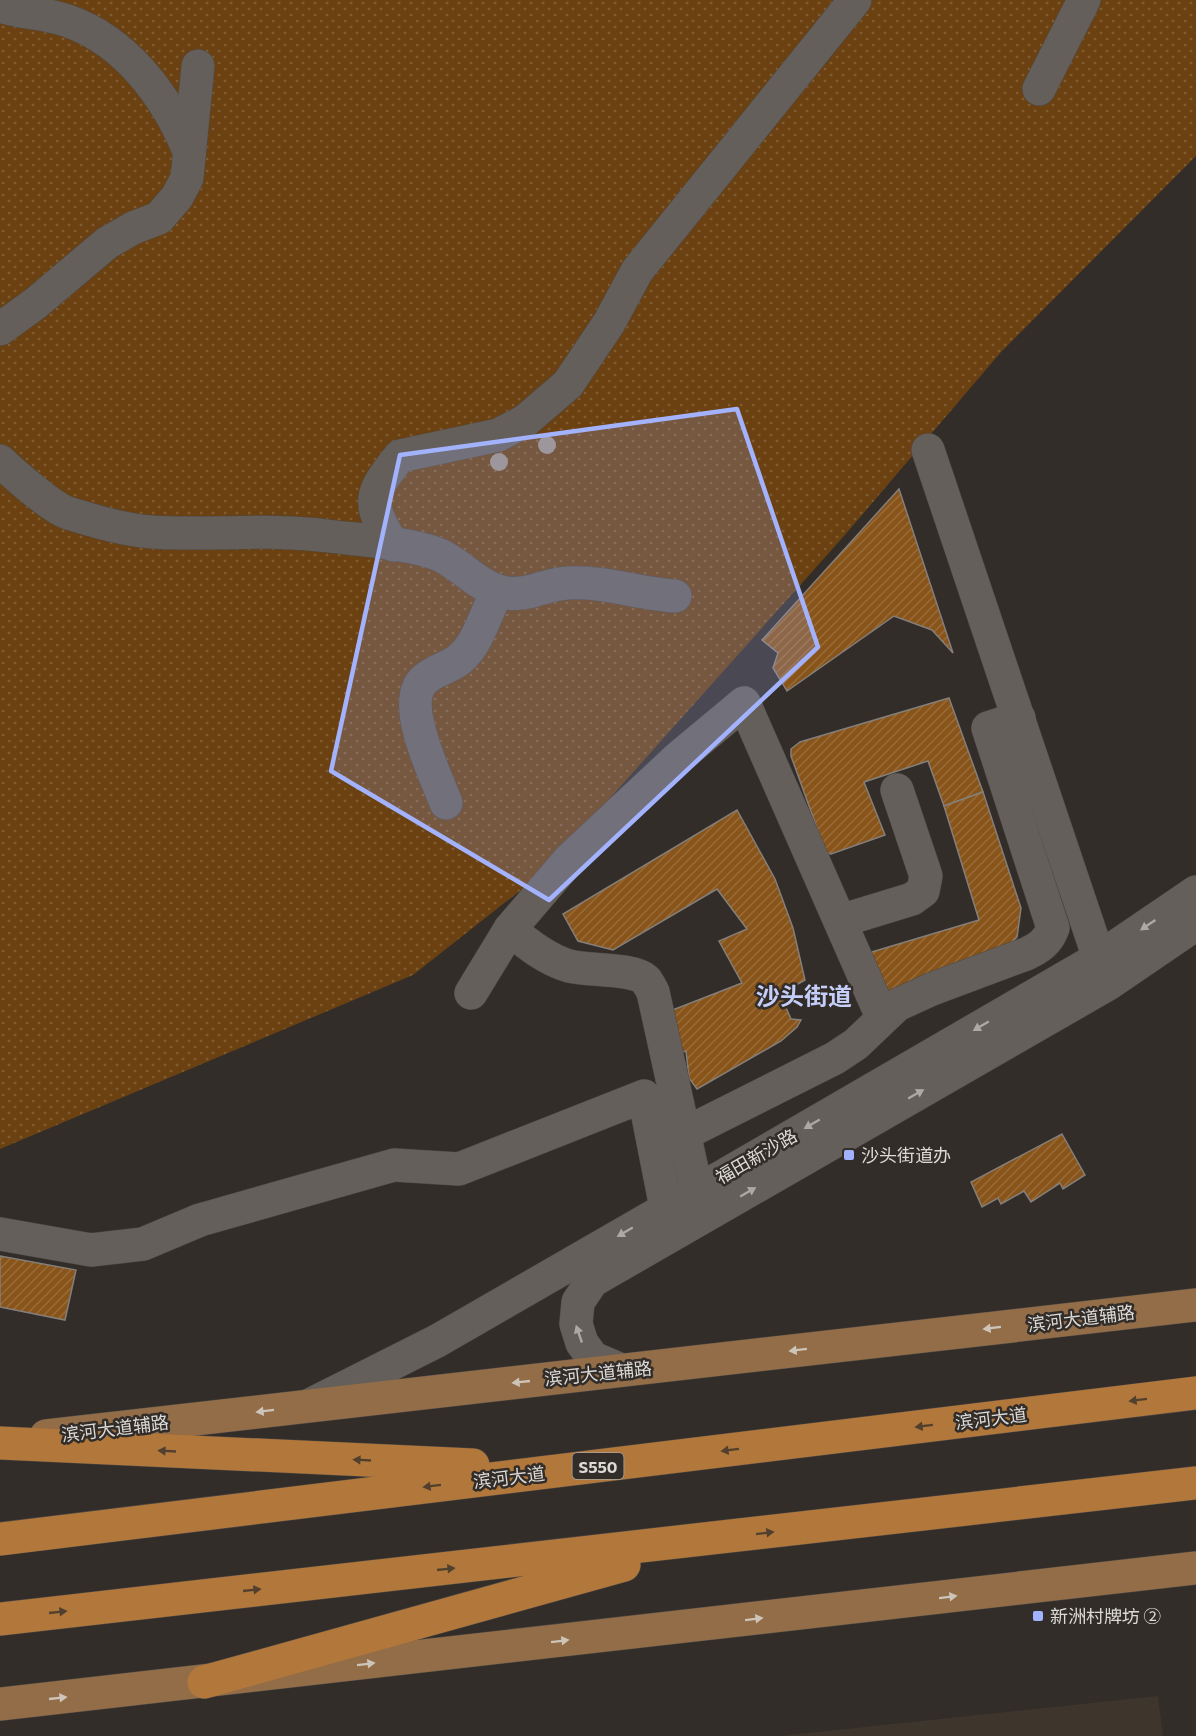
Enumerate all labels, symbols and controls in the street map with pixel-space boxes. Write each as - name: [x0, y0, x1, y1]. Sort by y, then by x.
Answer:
- one-way arrow: [1140, 919, 1156, 931]
- district label: 沙头街道: [756, 981, 852, 1010]
- one-way arrow: [972, 1021, 989, 1031]
- one-way arrow: [908, 1090, 925, 1100]
- one-way arrow: [803, 1119, 820, 1129]
- street label: 福田新沙路: [712, 1124, 800, 1188]
- place label: 沙头街道办: [861, 1144, 951, 1166]
- marker: 沙头街道办: [842, 1148, 856, 1162]
- one-way arrow: [740, 1187, 757, 1197]
- one-way arrow: [616, 1227, 633, 1237]
- street label: 滨河大道辅路: [1026, 1301, 1136, 1335]
- one-way arrow: [982, 1323, 1001, 1333]
- one-way arrow: [574, 1325, 584, 1343]
- one-way arrow: [789, 1345, 808, 1355]
- street label: 滨河大道辅路: [543, 1356, 653, 1390]
- one-way arrow: [511, 1377, 530, 1386]
- one-way arrow: [1128, 1395, 1147, 1405]
- street label: 滨河大道: [954, 1403, 1028, 1433]
- one-way arrow: [255, 1406, 274, 1416]
- street label: 滨河大道辅路: [60, 1411, 170, 1445]
- one-way arrow: [914, 1422, 933, 1431]
- one-way arrow: [720, 1445, 739, 1455]
- one-way arrow: [158, 1447, 177, 1456]
- road number: S550: [572, 1453, 624, 1479]
- one-way arrow: [353, 1456, 372, 1465]
- street label: 滨河大道: [472, 1462, 546, 1492]
- one-way arrow: [423, 1481, 442, 1491]
- one-way arrow: [755, 1528, 774, 1538]
- one-way arrow: [436, 1564, 455, 1574]
- one-way arrow: [243, 1586, 262, 1595]
- one-way arrow: [938, 1592, 957, 1602]
- place label: 新洲村牌坊 ②: [1050, 1605, 1161, 1627]
- one-way arrow: [49, 1607, 68, 1617]
- marker: 新洲村牌坊 ②: [1031, 1609, 1045, 1623]
- one-way arrow: [744, 1614, 763, 1624]
- one-way arrow: [551, 1636, 570, 1646]
- one-way arrow: [357, 1659, 376, 1668]
- one-way arrow: [49, 1693, 68, 1703]

